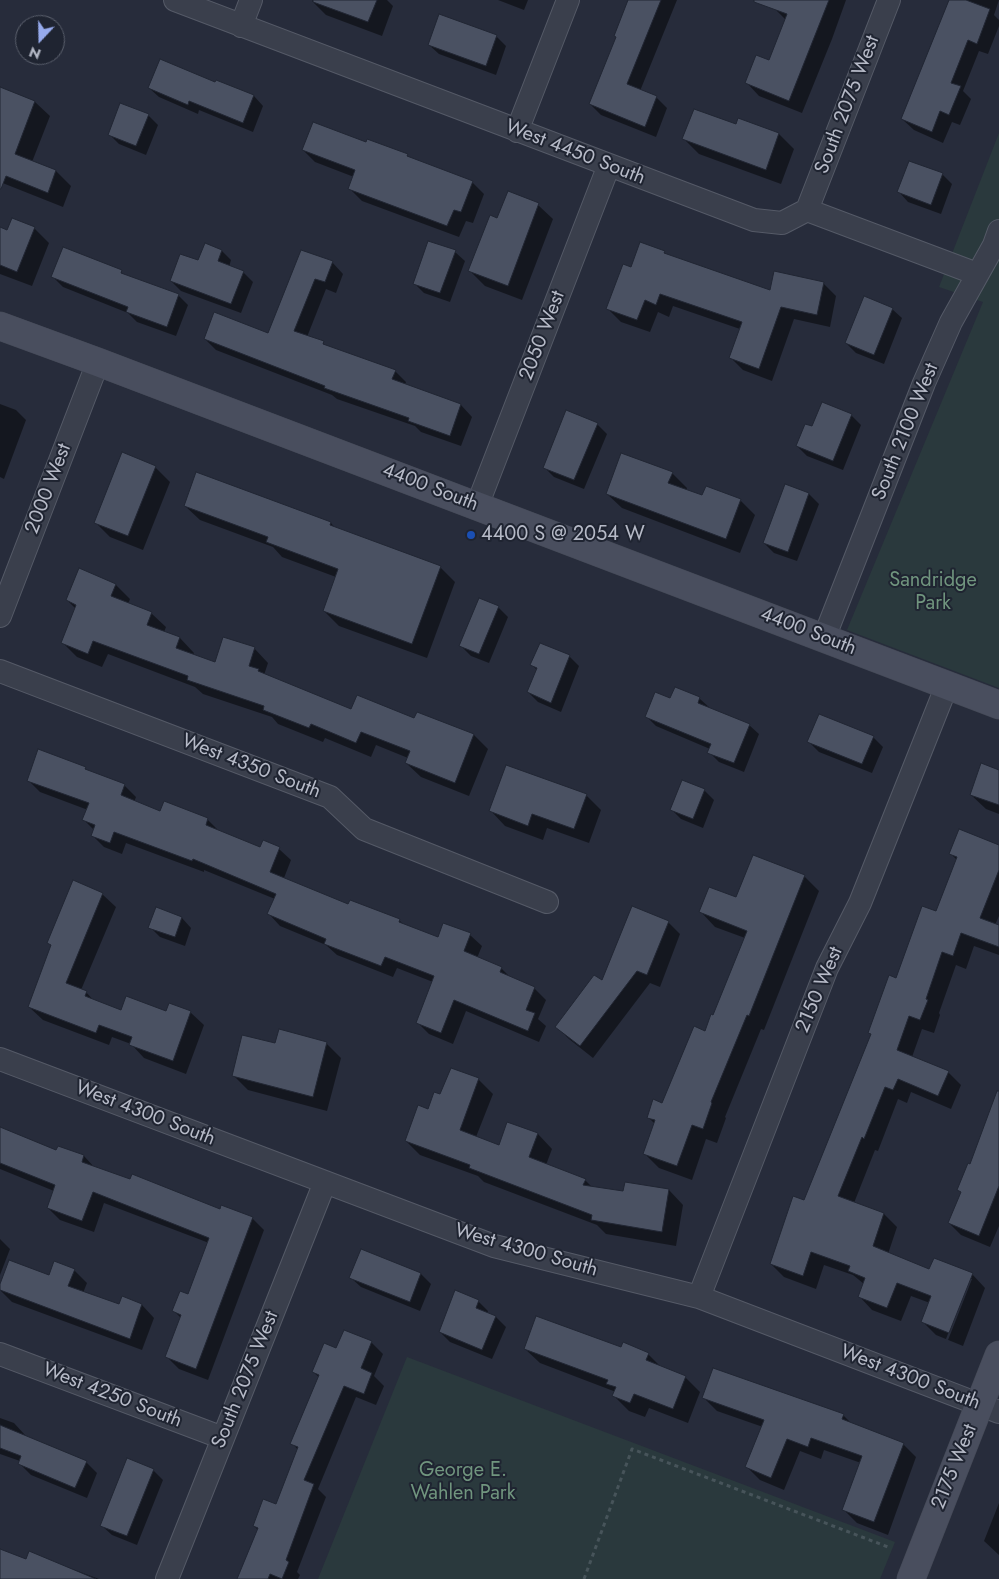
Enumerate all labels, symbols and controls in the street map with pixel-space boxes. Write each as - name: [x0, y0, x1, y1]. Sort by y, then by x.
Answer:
- north arrow: [15, 15, 65, 65]
- street label: South 2075 West: [811, 32, 885, 178]
- text: N: [26, 42, 44, 64]
- street label: West 4450 South: [502, 115, 648, 191]
- street label: 2050 West: [515, 288, 571, 384]
- street label: South 2100 West: [868, 360, 944, 504]
- street label: 2000 West: [21, 440, 77, 538]
- street label: 4400 South: [379, 459, 481, 517]
- place label: 4400 S @ 2054 W: [481, 523, 645, 547]
- marker: 4400 S @ 2054 W: [465, 529, 477, 541]
- park label: Sandridge Park: [889, 569, 977, 616]
- street label: 4400 South: [757, 603, 859, 661]
- street label: West 4350 South: [178, 729, 324, 805]
- street label: 2150 West: [791, 943, 849, 1037]
- street label: West 4300 South: [72, 1076, 218, 1152]
- street label: West 4300 South: [452, 1219, 600, 1283]
- street label: South 2075 West: [207, 1308, 285, 1452]
- street label: West 4300 South: [837, 1340, 983, 1416]
- street label: West 4250 South: [39, 1358, 185, 1434]
- street label: 2175 West: [927, 1421, 983, 1513]
- park label: George E. Wahlen Park: [411, 1459, 515, 1506]

